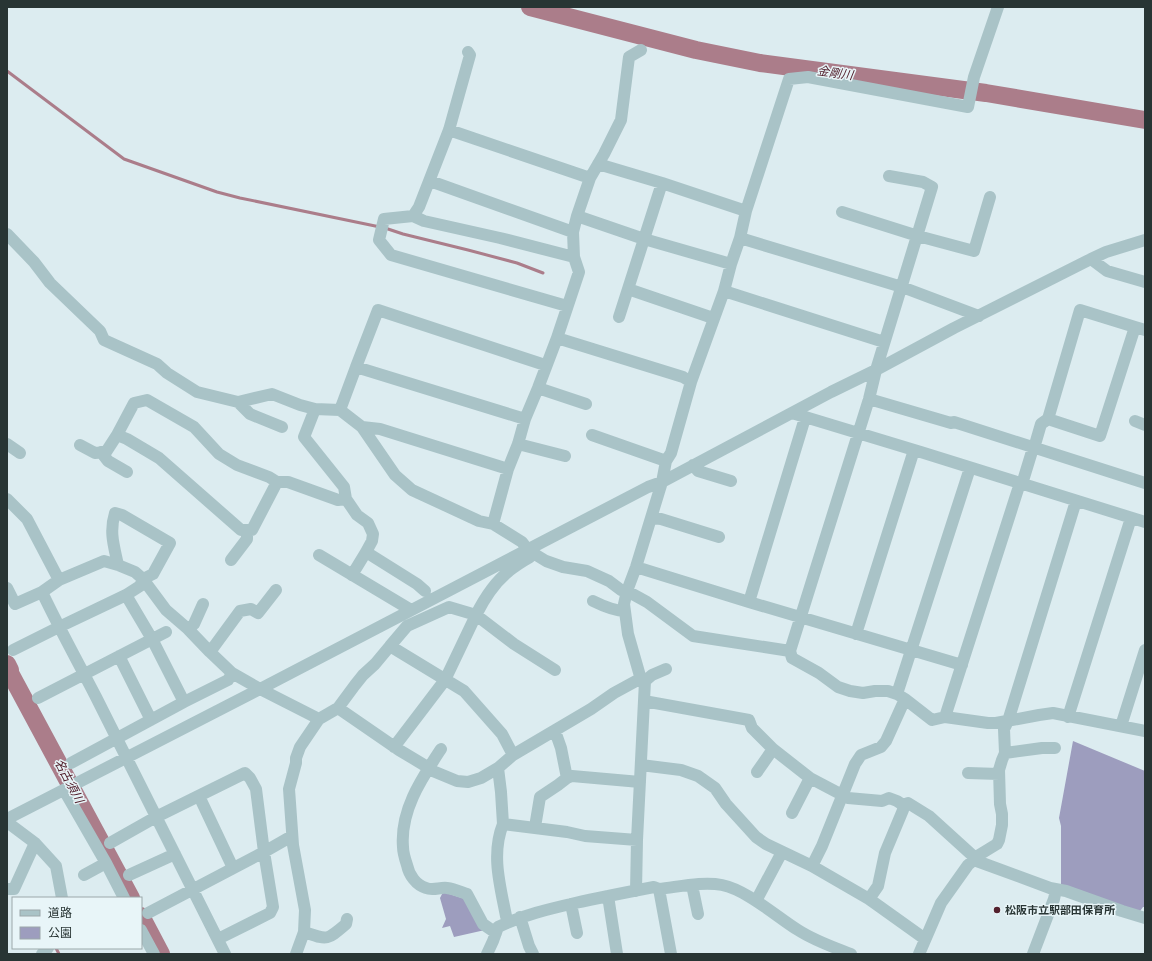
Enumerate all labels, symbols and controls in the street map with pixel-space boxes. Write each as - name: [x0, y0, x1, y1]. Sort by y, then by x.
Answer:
- water label: 金剛川: [816, 63, 856, 83]
- water label: 名古須川: [52, 756, 88, 807]
- legend: [12, 897, 142, 949]
- place label: 松阪市立駅部田保育所: [1005, 903, 1115, 917]
- text: 道路: [48, 905, 72, 920]
- marker: 松阪市立駅部田保育所: [992, 905, 1002, 915]
- text: 公園: [48, 925, 72, 940]

